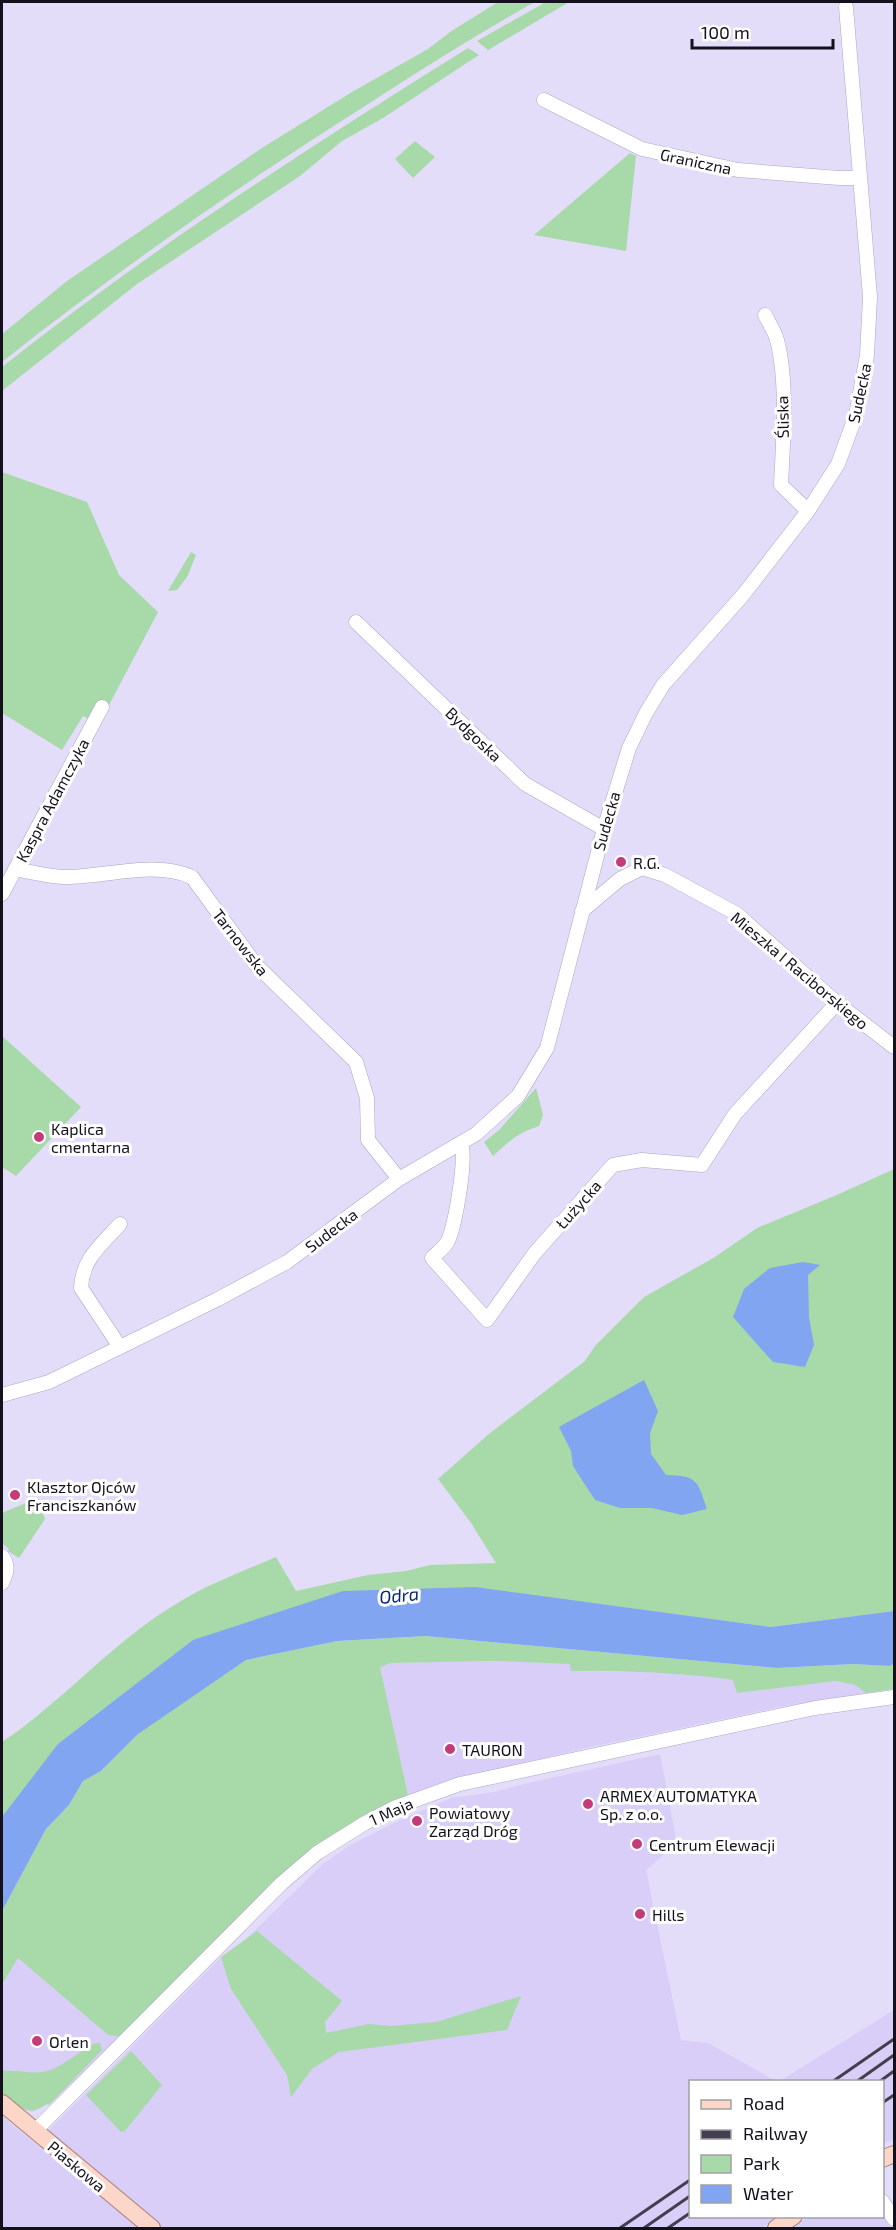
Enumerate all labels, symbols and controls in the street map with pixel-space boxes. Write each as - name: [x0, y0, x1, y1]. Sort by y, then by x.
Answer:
- scale bar: [692, 12, 833, 50]
- text: 100 m: [701, 21, 750, 43]
- street label: Graniczna: [659, 144, 733, 178]
- street label: Sudecka: [843, 361, 875, 425]
- street label: Śliska: [772, 395, 792, 439]
- street label: Bydgoska: [442, 703, 506, 765]
- street label: Kaspra Adamczyka: [11, 735, 93, 865]
- street label: Sudecka: [589, 789, 623, 853]
- place label: R.G.: [633, 853, 660, 872]
- marker: R.G.: [614, 855, 628, 869]
- street label: Tarnowska: [209, 905, 273, 979]
- street label: Mieszka I Raciborskiego: [728, 907, 872, 1033]
- place label: Kaplica cmentarna: [51, 1119, 130, 1156]
- marker: Kaplica cmentarna: [32, 1130, 46, 1144]
- street label: Łużycka: [551, 1176, 605, 1232]
- street label: Sudecka: [301, 1204, 361, 1256]
- place label: Klasztor Ojców Franciszkanów: [27, 1477, 136, 1514]
- marker: Klasztor Ojców Franciszkanów: [8, 1488, 22, 1502]
- water label: Odra: [378, 1582, 420, 1608]
- place label: TAURON: [462, 1740, 523, 1759]
- marker: TAURON: [443, 1742, 457, 1756]
- place label: ARMEX AUTOMATYKA Sp. z o.o.: [600, 1786, 757, 1823]
- street label: 1 Maja: [366, 1793, 416, 1830]
- marker: ARMEX AUTOMATYKA Sp. z o.o.: [581, 1797, 595, 1811]
- place label: Powiatowy Zarząd Dróg: [429, 1803, 518, 1840]
- marker: Powiatowy Zarząd Dróg: [410, 1814, 424, 1828]
- place label: Centrum Elewacji: [649, 1835, 775, 1855]
- marker: Centrum Elewacji: [630, 1837, 644, 1851]
- place label: Hills: [652, 1905, 684, 1924]
- marker: Hills: [633, 1907, 647, 1921]
- place label: Orlen: [49, 2032, 89, 2051]
- marker: Orlen: [30, 2034, 44, 2048]
- legend: [689, 2080, 884, 2218]
- text: Road: [743, 2092, 784, 2114]
- text: Railway: [743, 2122, 808, 2144]
- street label: Piaskowa: [44, 2136, 110, 2196]
- text: Park: [743, 2152, 780, 2174]
- text: Water: [743, 2182, 793, 2204]

